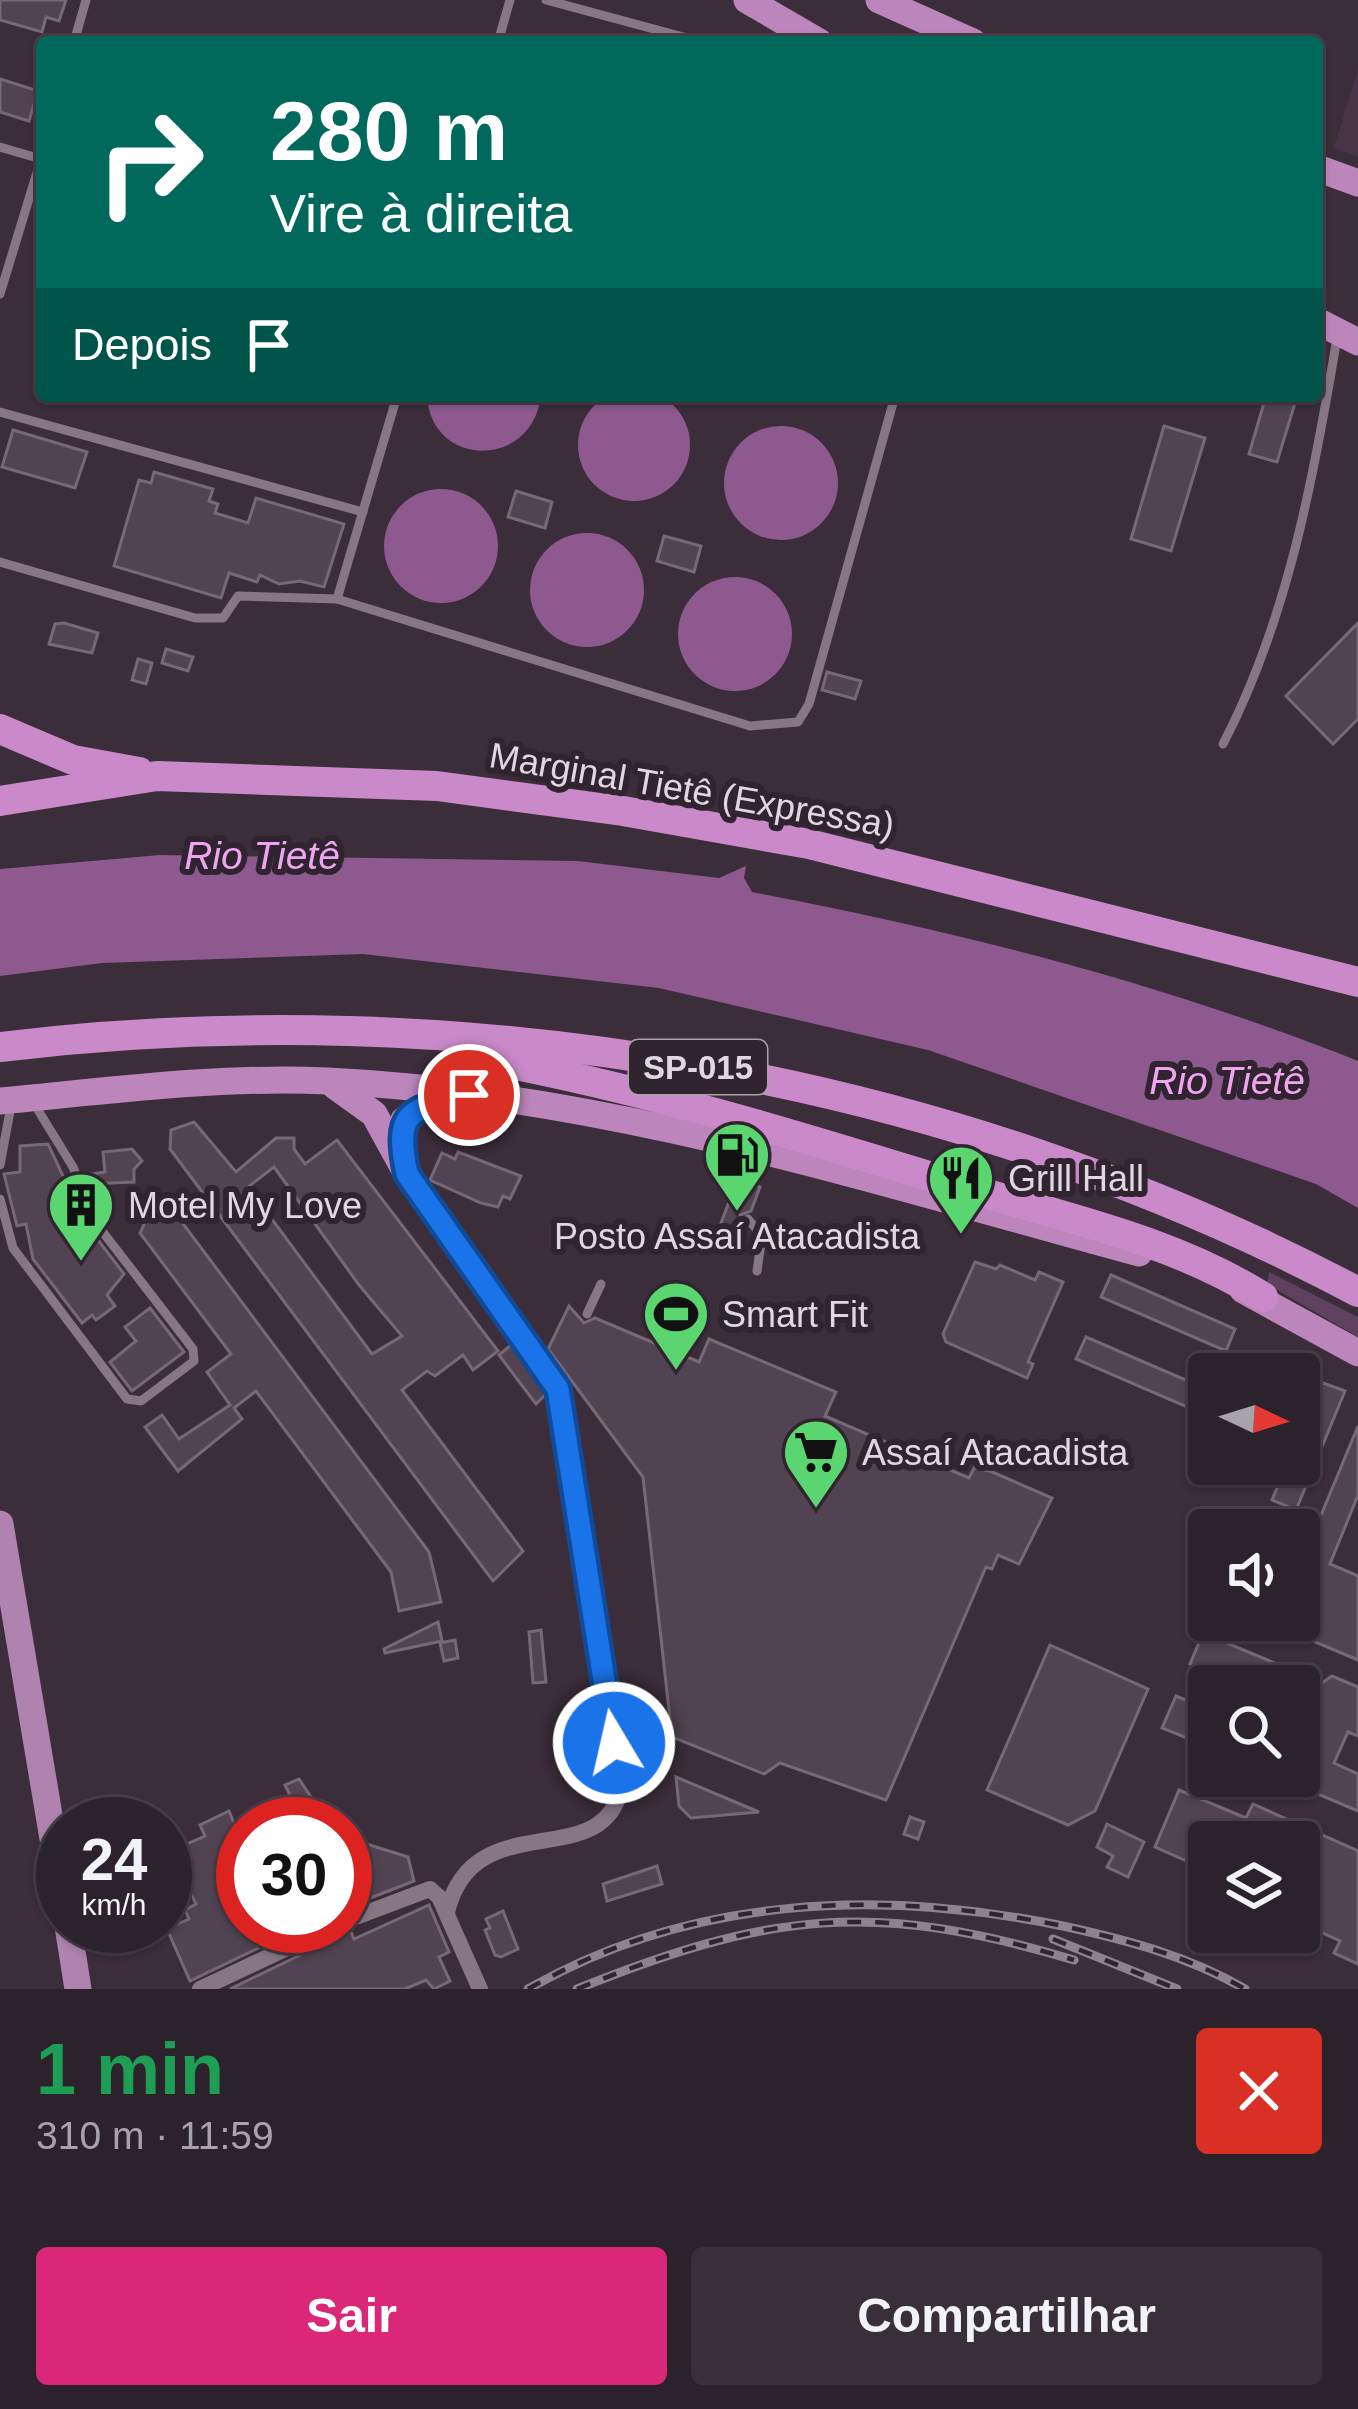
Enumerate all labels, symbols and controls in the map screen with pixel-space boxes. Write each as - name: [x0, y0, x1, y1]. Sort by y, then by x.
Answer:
- icon: right: [72, 84, 228, 240]
- text: 280 m: [270, 84, 508, 178]
- text: Vire à direita: [270, 183, 572, 243]
- icon: arrive: [236, 312, 302, 378]
- text: Depois: [72, 319, 212, 370]
- street label: Marginal Tietê (Expressa): [486, 734, 898, 846]
- water label: Rio Tietê: [184, 834, 340, 877]
- road number: SP-015: [629, 1040, 767, 1094]
- pin: [418, 1044, 520, 1146]
- water label: Rio Tietê: [1149, 1059, 1305, 1102]
- icon: arrive: [436, 1062, 502, 1128]
- fuel station icon: Posto Assaí Atacadista: [702, 1120, 772, 1214]
- restaurant icon: Grill Hall: [926, 1143, 996, 1237]
- place label: Grill Hall: [1008, 1158, 1144, 1199]
- building icon: Motel My Love: [46, 1170, 116, 1264]
- place label: Motel My Love: [128, 1185, 362, 1226]
- place label: Posto Assaí Atacadista: [554, 1216, 921, 1257]
- sports icon: Smart Fit: [641, 1279, 711, 1373]
- place label: Smart Fit: [722, 1294, 868, 1335]
- north arrow: [1188, 1353, 1320, 1485]
- map controls: [1188, 1353, 1320, 1953]
- supermarket icon: Assaí Atacadista: [781, 1417, 851, 1511]
- place label: Assaí Atacadista: [862, 1432, 1129, 1473]
- button: sound: [1188, 1509, 1320, 1641]
- button: search: [1188, 1665, 1320, 1797]
- position arrow: [551, 1680, 677, 1806]
- speed limit sign: 30: [216, 1797, 372, 1953]
- button: layers: [1188, 1821, 1320, 1953]
- text: 24: [81, 1826, 147, 1893]
- text: km/h: [81, 1888, 147, 1921]
- button: close: [1196, 2028, 1322, 2154]
- text: 1 min: [36, 2029, 224, 2109]
- text: 310 m · 11:59: [36, 2114, 274, 2157]
- button: Sair: [36, 2247, 667, 2385]
- button: Compartilhar: [691, 2247, 1322, 2385]

